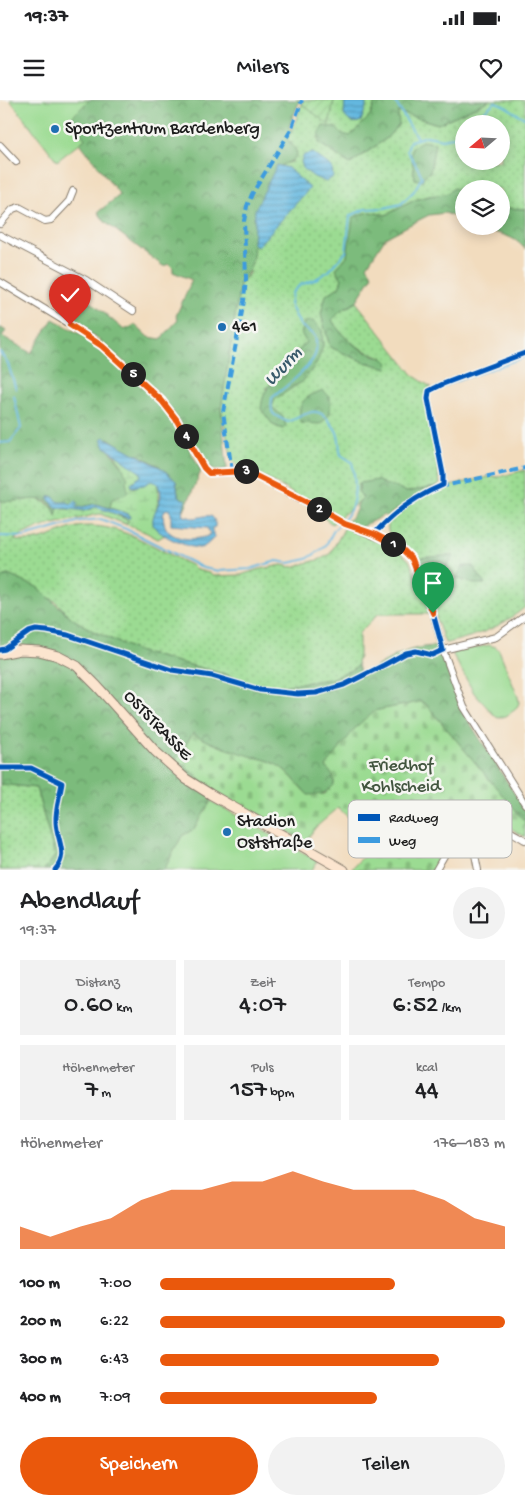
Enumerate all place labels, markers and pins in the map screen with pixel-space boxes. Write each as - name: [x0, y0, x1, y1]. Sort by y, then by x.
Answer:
- place label: Sportzentrum Bardenberg: [65, 119, 260, 140]
- marker: Sportzentrum Bardenberg: [49, 123, 61, 135]
- pin: [49, 274, 91, 325]
- place label: 461: [232, 317, 257, 338]
- marker: 461: [216, 321, 228, 333]
- pin: 5: [120, 362, 146, 386]
- pin: 4: [174, 424, 198, 448]
- pin: 3: [234, 458, 258, 484]
- pin: 2: [306, 496, 332, 522]
- pin: 1: [380, 532, 406, 556]
- pin: [412, 562, 454, 613]
- place label: Stadion Oststraße: [237, 812, 313, 854]
- marker: Stadion Oststraße: [221, 826, 233, 838]

